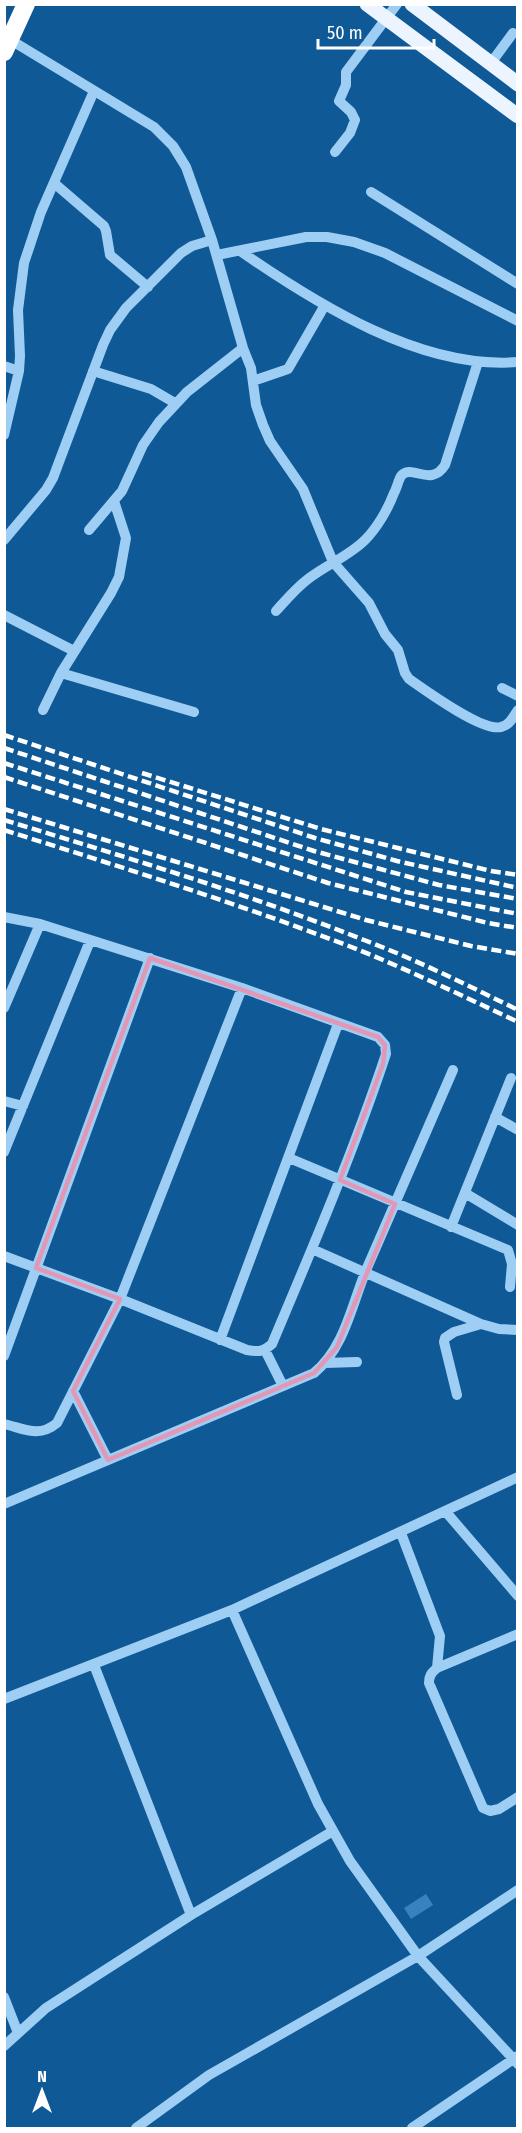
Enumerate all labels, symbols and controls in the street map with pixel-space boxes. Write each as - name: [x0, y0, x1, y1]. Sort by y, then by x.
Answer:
- scale bar: [318, 12, 434, 50]
- text: 50 m: [327, 22, 363, 44]
- north arrow: [12, 2061, 72, 2121]
- text: N: [37, 2067, 47, 2086]

